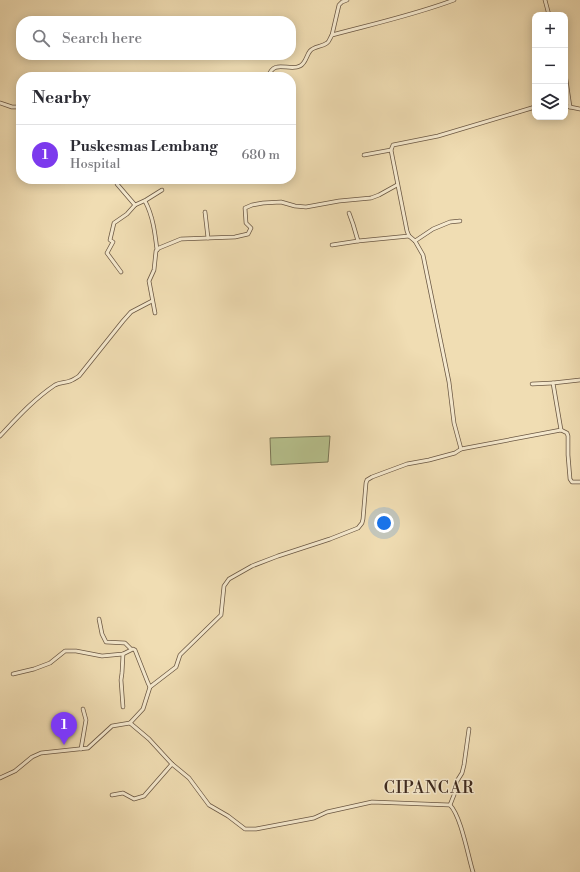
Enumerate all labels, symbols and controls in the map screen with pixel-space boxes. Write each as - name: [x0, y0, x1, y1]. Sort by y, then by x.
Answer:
- map controls: [532, 12, 568, 120]
- button: +: [532, 12, 568, 48]
- search box: [16, 16, 296, 60]
- icon: search: [30, 27, 52, 49]
- text: Search here: [62, 29, 142, 48]
- button: −: [532, 48, 568, 84]
- button: layers: [532, 84, 568, 120]
- text: Nearby: [32, 87, 91, 109]
- text: Puskesmas Lembang: [70, 137, 218, 156]
- text: 1: [42, 147, 48, 163]
- text: 680 m: [241, 147, 280, 163]
- text: Hospital: [70, 156, 120, 172]
- your location: [374, 513, 394, 533]
- pin: 1: [51, 712, 77, 745]
- district label: CIPANCAR: [384, 778, 474, 798]

